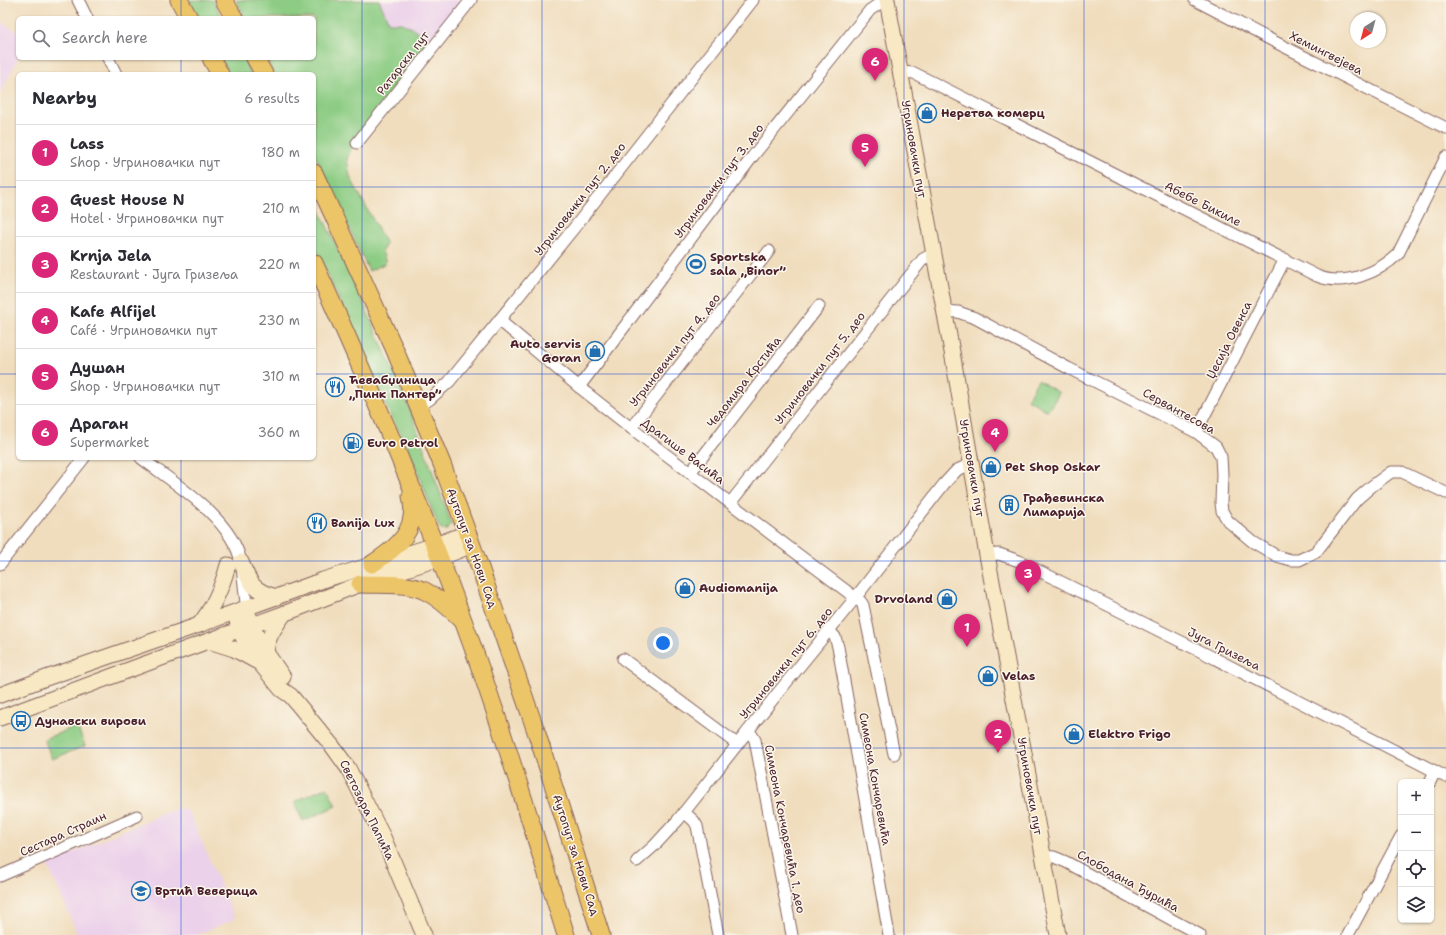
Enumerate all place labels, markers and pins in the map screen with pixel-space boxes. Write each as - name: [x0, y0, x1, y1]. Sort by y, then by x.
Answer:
- pin: 6: [862, 48, 888, 81]
- shop icon: Неретва комерц: [916, 102, 938, 124]
- place label: Неретва комерц: [941, 105, 1046, 121]
- pin: 5: [852, 134, 878, 167]
- place label: Sportska sala „Binor”: [710, 249, 786, 279]
- sports icon: Sportska sala „Binor”: [685, 253, 707, 275]
- place label: Auto servis Goran: [510, 336, 581, 366]
- shop icon: Auto servis Goran: [584, 340, 606, 362]
- place label: Ћевабџиница „Пинк Пантер”: [349, 372, 442, 402]
- restaurant icon: Ћевабџиница „Пинк Пантер”: [324, 376, 346, 398]
- pin: 4: [982, 419, 1008, 452]
- fuel station icon: Euro Petrol: [342, 432, 364, 454]
- place label: Euro Petrol: [367, 435, 438, 451]
- shop icon: Pet Shop Oskar: [980, 456, 1002, 478]
- place label: Pet Shop Oskar: [1005, 459, 1101, 475]
- place label: Грађевинска Лимарија: [1023, 490, 1105, 520]
- building icon: Грађевинска Лимарија: [998, 494, 1020, 516]
- restaurant icon: Banija Lux: [306, 512, 328, 534]
- place label: Banija Lux: [331, 515, 395, 531]
- pin: 3: [1015, 560, 1041, 593]
- shop icon: Audiomanija: [674, 577, 696, 599]
- place label: Audiomanija: [699, 580, 779, 596]
- shop icon: Drvoland: [936, 588, 958, 610]
- place label: Drvoland: [875, 591, 933, 607]
- pin: 1: [954, 614, 980, 647]
- shop icon: Velas: [977, 665, 999, 687]
- place label: Velas: [1002, 668, 1035, 684]
- bus stop icon: Дунавски вирови: [10, 710, 32, 732]
- place label: Дунавски вирови: [35, 713, 147, 729]
- pin: 2: [985, 720, 1011, 753]
- shop icon: Elektro Frigo: [1063, 723, 1085, 745]
- place label: Elektro Frigo: [1088, 726, 1171, 742]
- school or university icon: Вртић Веверица: [130, 880, 152, 902]
- place label: Вртић Веверица: [155, 883, 258, 899]

